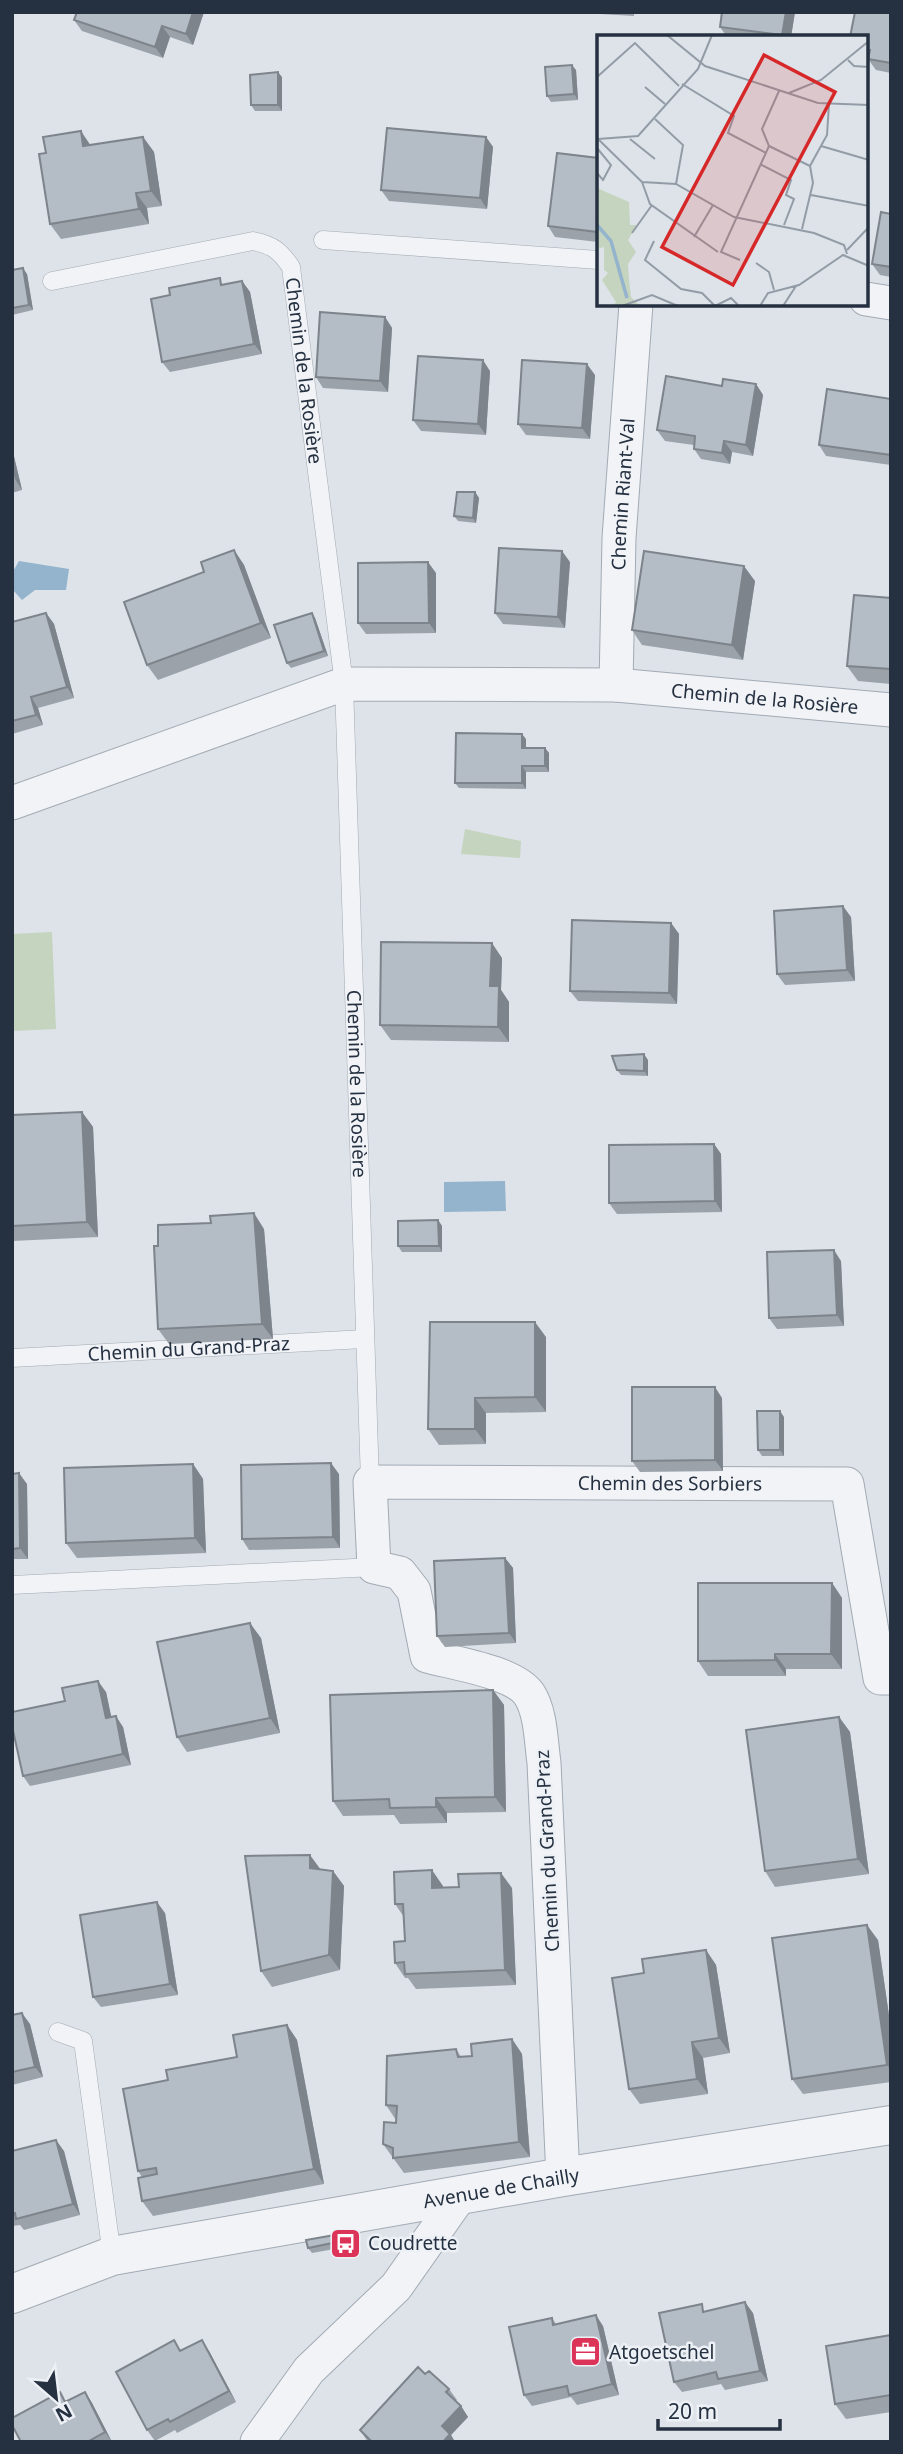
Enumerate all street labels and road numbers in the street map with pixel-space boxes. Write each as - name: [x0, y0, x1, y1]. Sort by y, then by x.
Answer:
- street label: Chemin de la Rosière: [279, 276, 329, 465]
- street label: Chemin Riant-Val: [605, 417, 641, 571]
- street label: Chemin de la Rosière: [670, 677, 859, 720]
- street label: Chemin de la Rosière: [341, 989, 373, 1178]
- street label: Chemin du Grand-Praz: [87, 1330, 291, 1367]
- street label: Chemin des Sorbiers: [578, 1470, 762, 1497]
- street label: Chemin du Grand-Praz: [529, 1749, 565, 1953]
- street label: Avenue de Chailly: [421, 2162, 581, 2214]

